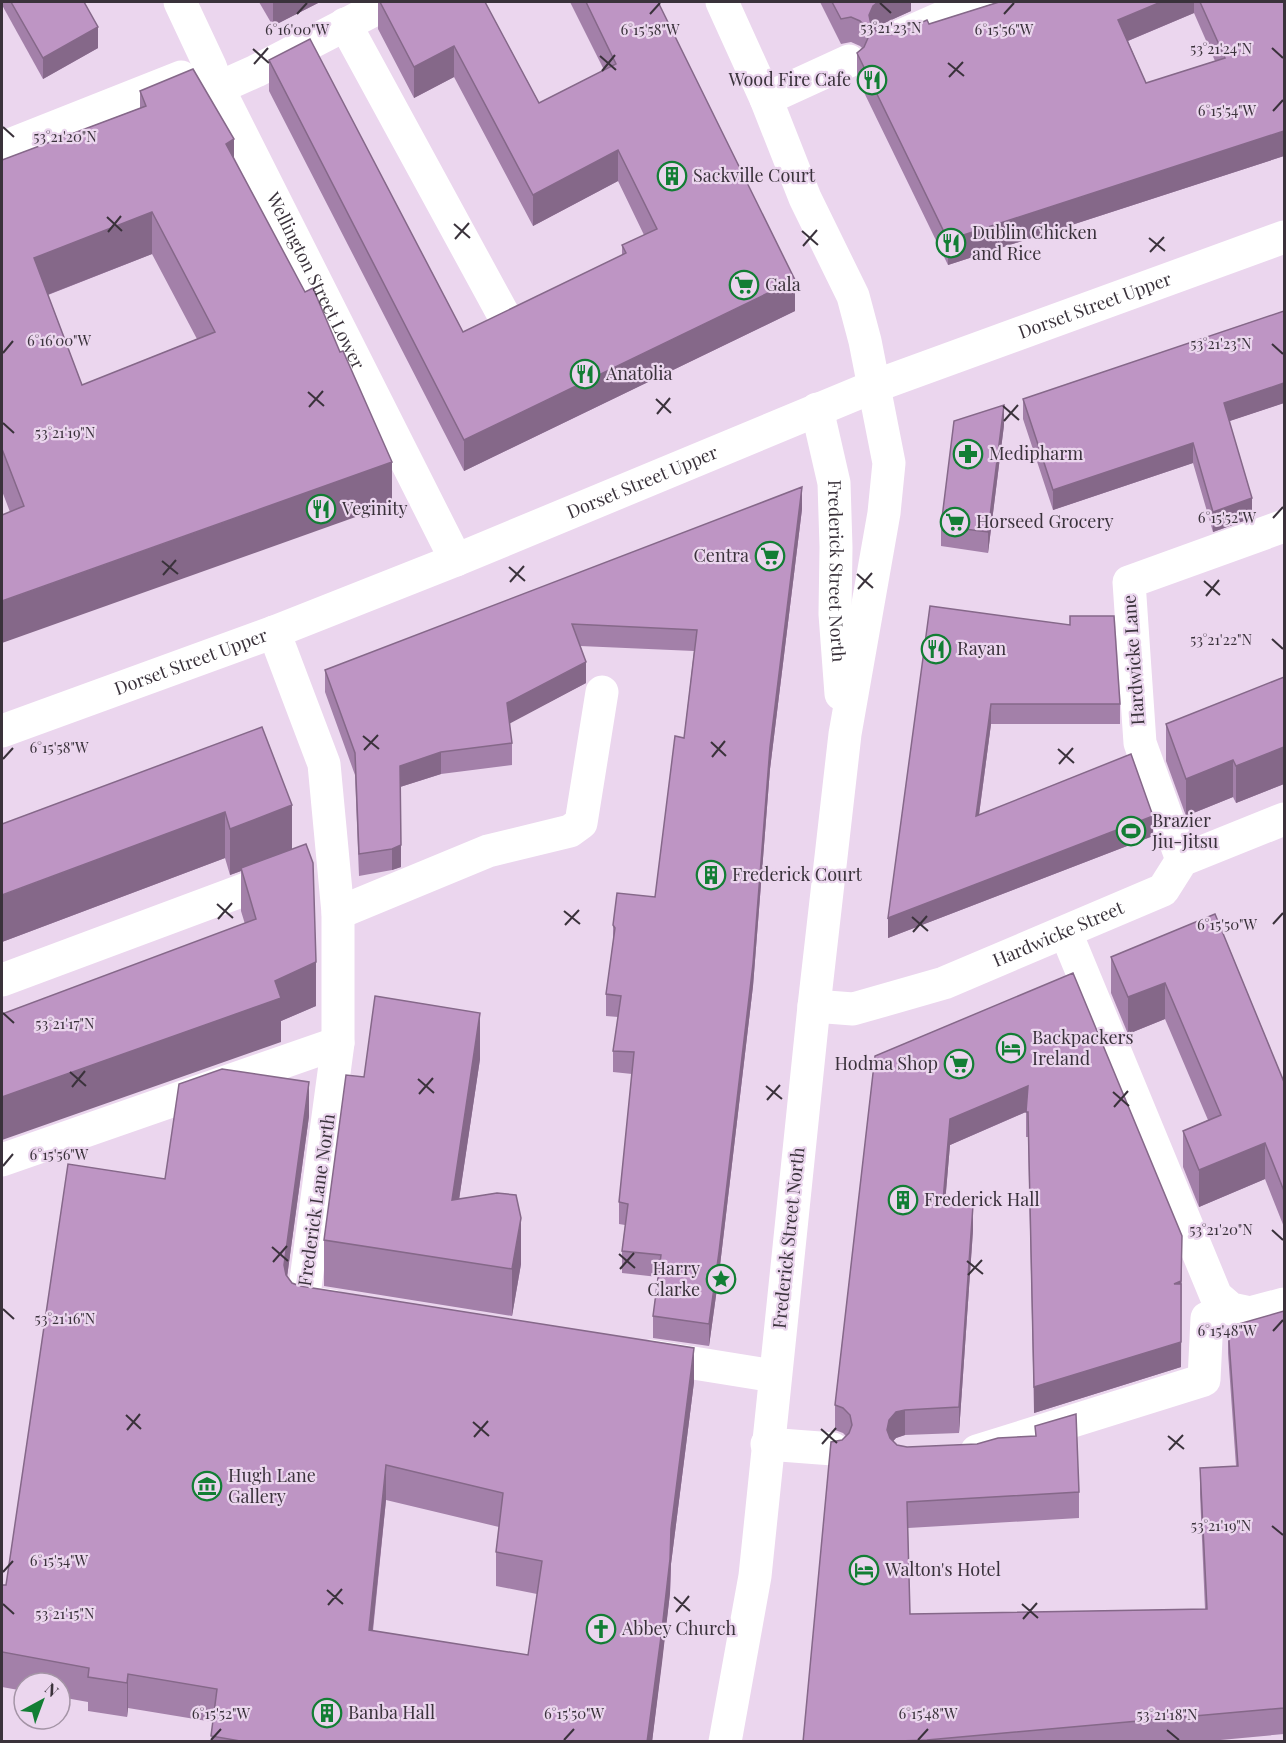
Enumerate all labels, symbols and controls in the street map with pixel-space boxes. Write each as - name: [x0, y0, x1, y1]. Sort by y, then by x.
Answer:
- text: 53°21'23"N: [860, 17, 922, 37]
- text: 6°16'00"W: [265, 19, 329, 39]
- text: 6°15'58"W: [620, 19, 680, 39]
- text: 6°15'56"W: [975, 19, 1034, 39]
- text: 53°21'24"N: [1190, 38, 1252, 58]
- restaurant icon: Wood Fire Cafe: [856, 64, 888, 96]
- place label: Wood Fire Cafe: [727, 67, 851, 91]
- text: 6°15'54"W: [1198, 100, 1257, 120]
- text: 53°21'20"N: [33, 126, 97, 146]
- building icon: Sackville Court: [656, 160, 688, 192]
- place label: Sackville Court: [693, 163, 816, 187]
- street label: Wellington Street Lower: [261, 187, 371, 373]
- place label: Dublin Chicken and Rice: [972, 220, 1098, 265]
- restaurant icon: Dublin Chicken and Rice: [935, 227, 967, 259]
- street label: Dorset Street Upper: [1015, 266, 1174, 344]
- supermarket icon: Gala: [728, 269, 760, 301]
- place label: Gala: [765, 272, 801, 296]
- text: 6°16'00"W: [27, 330, 91, 350]
- text: 53°21'23"N: [1190, 333, 1252, 353]
- restaurant icon: Anatolia: [569, 358, 601, 390]
- place label: Anatolia: [605, 361, 673, 385]
- text: 53°21'19"N: [35, 422, 96, 442]
- pharmacy icon: Medipharm: [952, 438, 984, 470]
- street label: Dorset Street Upper: [563, 440, 721, 524]
- place label: Medipharm: [989, 441, 1083, 465]
- street label: Frederick Street North: [823, 479, 852, 663]
- restaurant icon: Veginity: [305, 493, 337, 525]
- place label: Veginity: [341, 496, 408, 520]
- supermarket icon: Horseed Grocery: [939, 506, 971, 538]
- text: 6°15'52"W: [1198, 507, 1257, 527]
- place label: Horseed Grocery: [976, 509, 1113, 533]
- supermarket icon: Centra: [754, 540, 786, 572]
- place label: Centra: [693, 543, 749, 567]
- street label: Hardwicke Lane: [1116, 594, 1150, 726]
- street label: Dorset Street Upper: [111, 622, 270, 700]
- text: 53°21'22"N: [1190, 629, 1252, 649]
- restaurant icon: Rayan: [920, 633, 952, 665]
- place label: Rayan: [957, 636, 1006, 660]
- text: 6°15'58"W: [29, 737, 89, 757]
- place label: Brazier Jiu-Jitsu: [1151, 808, 1219, 853]
- sports icon: Brazier Jiu-Jitsu: [1115, 815, 1147, 847]
- building icon: Frederick Court: [695, 859, 727, 891]
- place label: Frederick Court: [732, 862, 862, 886]
- street label: Hardwicke Street: [989, 895, 1128, 972]
- text: 6°15'50"W: [1197, 914, 1257, 934]
- text: 53°21'17"N: [35, 1013, 95, 1033]
- place label: Backpackers Ireland: [1032, 1025, 1134, 1070]
- hotel icon: Backpackers Ireland: [995, 1032, 1027, 1064]
- supermarket icon: Hodma Shop: [943, 1048, 975, 1080]
- place label: Hodma Shop: [835, 1051, 938, 1075]
- street label: Frederick Lane North: [292, 1112, 340, 1288]
- text: 6°15'56"W: [30, 1144, 89, 1164]
- street label: Frederick Street North: [767, 1145, 810, 1330]
- building icon: Frederick Hall: [887, 1184, 919, 1216]
- place label: Frederick Hall: [924, 1187, 1040, 1211]
- text: 53°21'20"N: [1189, 1219, 1253, 1239]
- place label: Harry Clarke: [647, 1256, 700, 1301]
- place icon: Harry Clarke: [705, 1263, 737, 1295]
- text: 53°21'16"N: [35, 1308, 96, 1328]
- text: 6°15'48"W: [1197, 1320, 1257, 1340]
- place label: Hugh Lane Gallery: [228, 1463, 316, 1508]
- museum icon: Hugh Lane Gallery: [191, 1470, 223, 1502]
- text: 53°21'19"N: [1191, 1515, 1252, 1535]
- text: 6°15'54"W: [30, 1550, 89, 1570]
- hotel icon: Walton's Hotel: [848, 1554, 880, 1586]
- place label: Walton's Hotel: [884, 1557, 1001, 1581]
- text: 53°21'15"N: [35, 1603, 95, 1623]
- church icon: Abbey Church: [585, 1613, 617, 1645]
- place label: Abbey Church: [621, 1616, 736, 1640]
- north arrow: [12, 1671, 72, 1731]
- text: N: [41, 1678, 64, 1701]
- building icon: Banba Hall: [311, 1697, 343, 1729]
- place label: Banba Hall: [348, 1700, 435, 1724]
- text: 6°15'52"W: [192, 1703, 251, 1723]
- text: 6°15'50"W: [544, 1703, 604, 1723]
- text: 6°15'48"W: [898, 1703, 958, 1723]
- text: 53°21'18"N: [1136, 1704, 1198, 1724]

